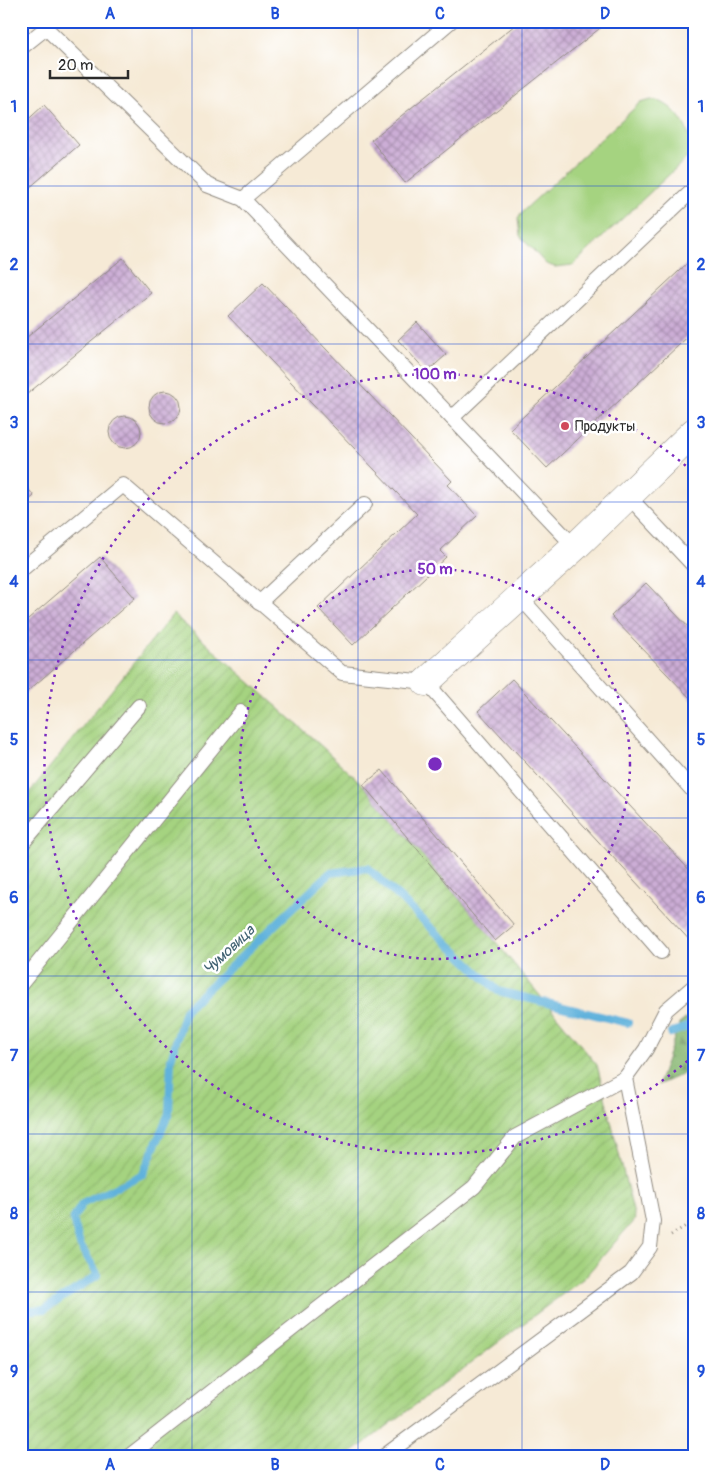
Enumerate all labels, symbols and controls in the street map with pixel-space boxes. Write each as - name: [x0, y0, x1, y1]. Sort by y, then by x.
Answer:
- text: A: [105, 4, 116, 24]
- text: B: [270, 4, 280, 24]
- text: C: [435, 4, 445, 24]
- text: D: [600, 4, 610, 24]
- scale bar: [50, 48, 128, 80]
- text: 20 m: [58, 56, 93, 75]
- text: 1: [11, 97, 17, 117]
- text: 1: [698, 97, 704, 117]
- text: 2: [10, 255, 19, 275]
- text: 2: [697, 255, 706, 275]
- text: 100 m: [414, 365, 456, 384]
- text: 3: [10, 413, 19, 433]
- text: 3: [697, 413, 706, 433]
- place label: Продукты: [575, 418, 635, 435]
- marker: Продукты: [559, 420, 571, 432]
- text: 50 m: [418, 560, 452, 579]
- text: 4: [9, 572, 19, 592]
- text: 4: [696, 572, 706, 592]
- text: 5: [10, 730, 19, 750]
- text: 5: [697, 730, 706, 750]
- centre of rings: [426, 755, 444, 773]
- text: 6: [9, 888, 19, 908]
- text: 6: [696, 888, 706, 908]
- water label: Чумовица: [199, 921, 260, 979]
- text: 7: [10, 1046, 19, 1066]
- text: 7: [697, 1046, 706, 1066]
- text: 8: [10, 1204, 18, 1224]
- text: 8: [697, 1204, 705, 1224]
- text: 9: [10, 1362, 18, 1382]
- text: 9: [697, 1362, 705, 1382]
- text: A: [105, 1455, 116, 1475]
- text: B: [270, 1455, 280, 1475]
- text: C: [435, 1455, 445, 1475]
- text: D: [600, 1455, 610, 1475]

